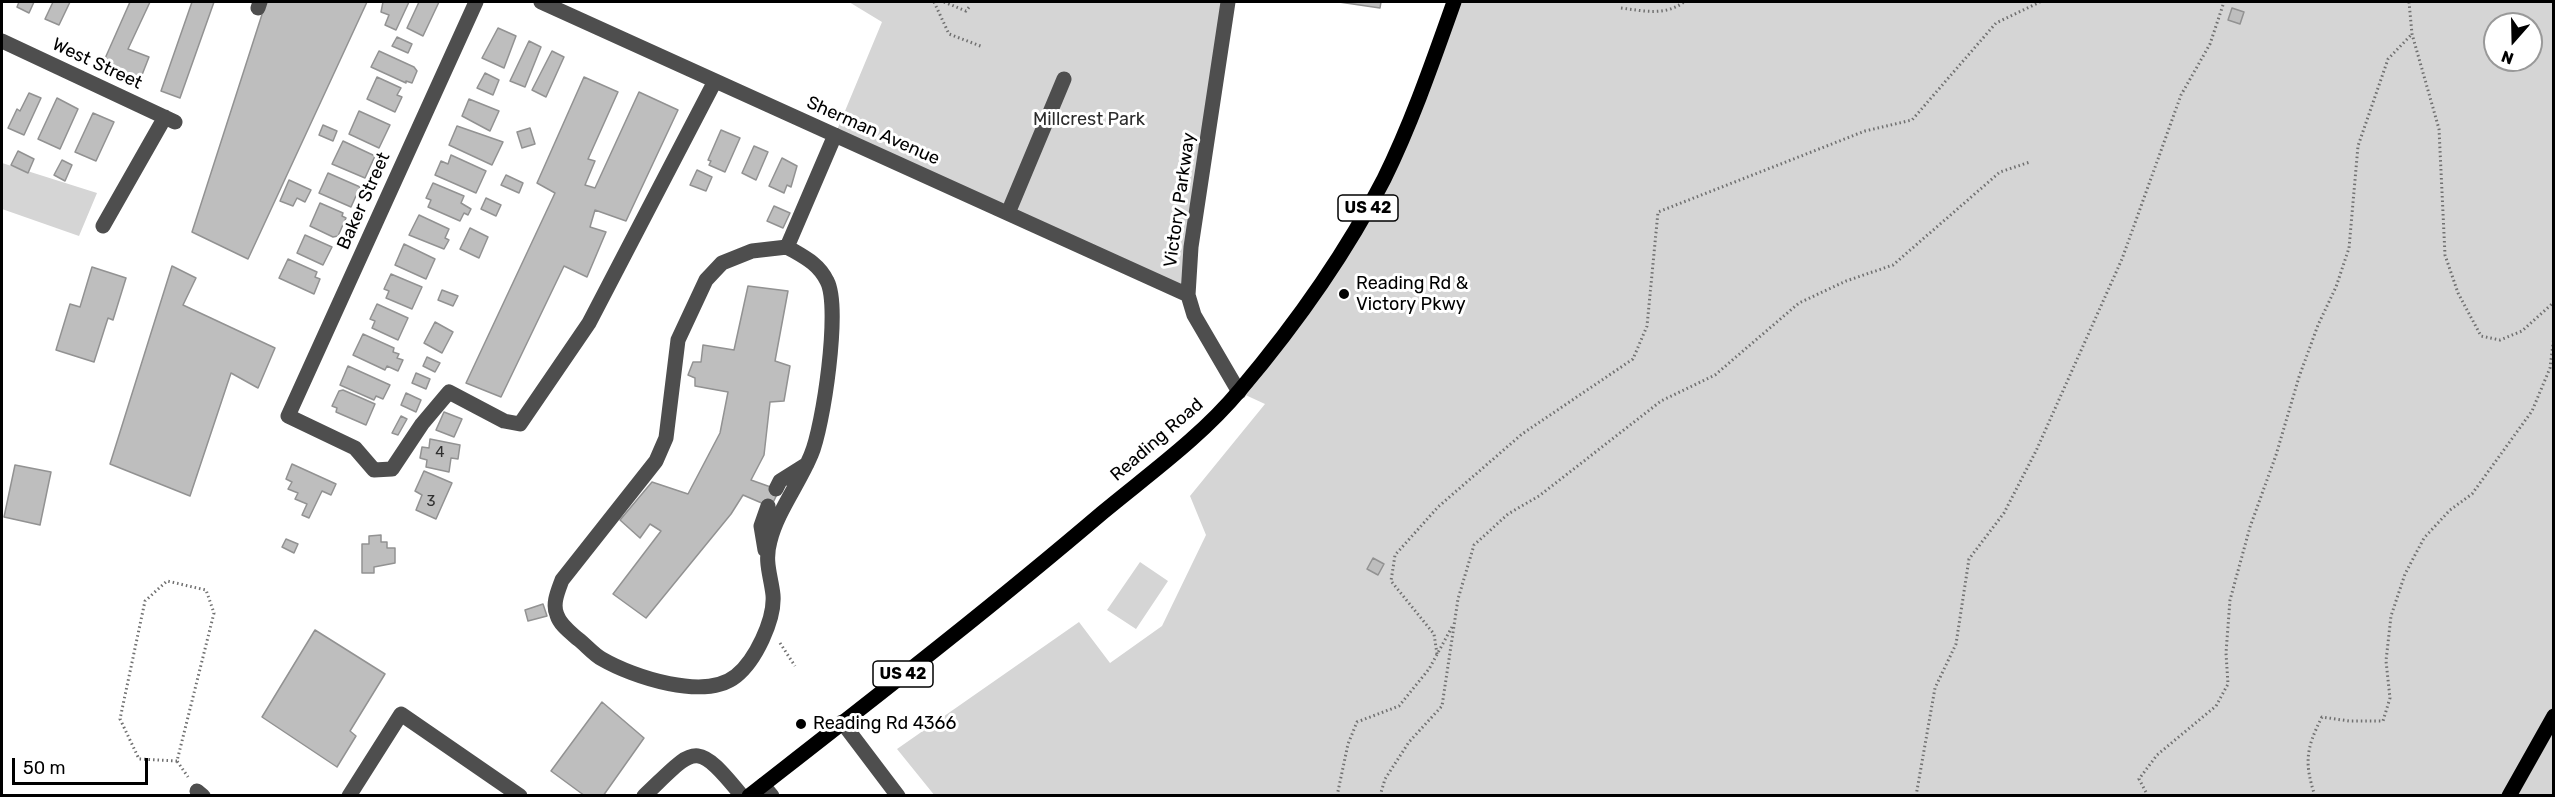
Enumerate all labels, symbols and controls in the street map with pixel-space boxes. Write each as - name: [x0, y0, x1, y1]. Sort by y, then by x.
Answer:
- north arrow: [2483, 12, 2543, 72]
- street label: West Street: [49, 34, 145, 94]
- text: N: [2499, 47, 2516, 68]
- street label: Sherman Avenue: [803, 92, 943, 170]
- park label: Millcrest Park: [1033, 109, 1145, 131]
- street label: Victory Parkway: [1160, 131, 1200, 269]
- street label: Baker Street: [333, 149, 395, 253]
- road number: US 42: [1338, 195, 1398, 221]
- place label: Reading Rd & Victory Pkwy: [1356, 273, 1468, 316]
- marker: Reading Rd & Victory Pkwy: [1337, 287, 1351, 301]
- street label: Reading Road: [1106, 394, 1208, 486]
- house number: 4: [435, 444, 445, 462]
- house number: 3: [426, 493, 436, 511]
- road number: US 42: [873, 661, 933, 687]
- place label: Reading Rd 4366: [813, 713, 956, 735]
- marker: Reading Rd 4366: [794, 717, 808, 731]
- scale bar: [15, 746, 152, 784]
- text: 50 m: [23, 757, 66, 779]

